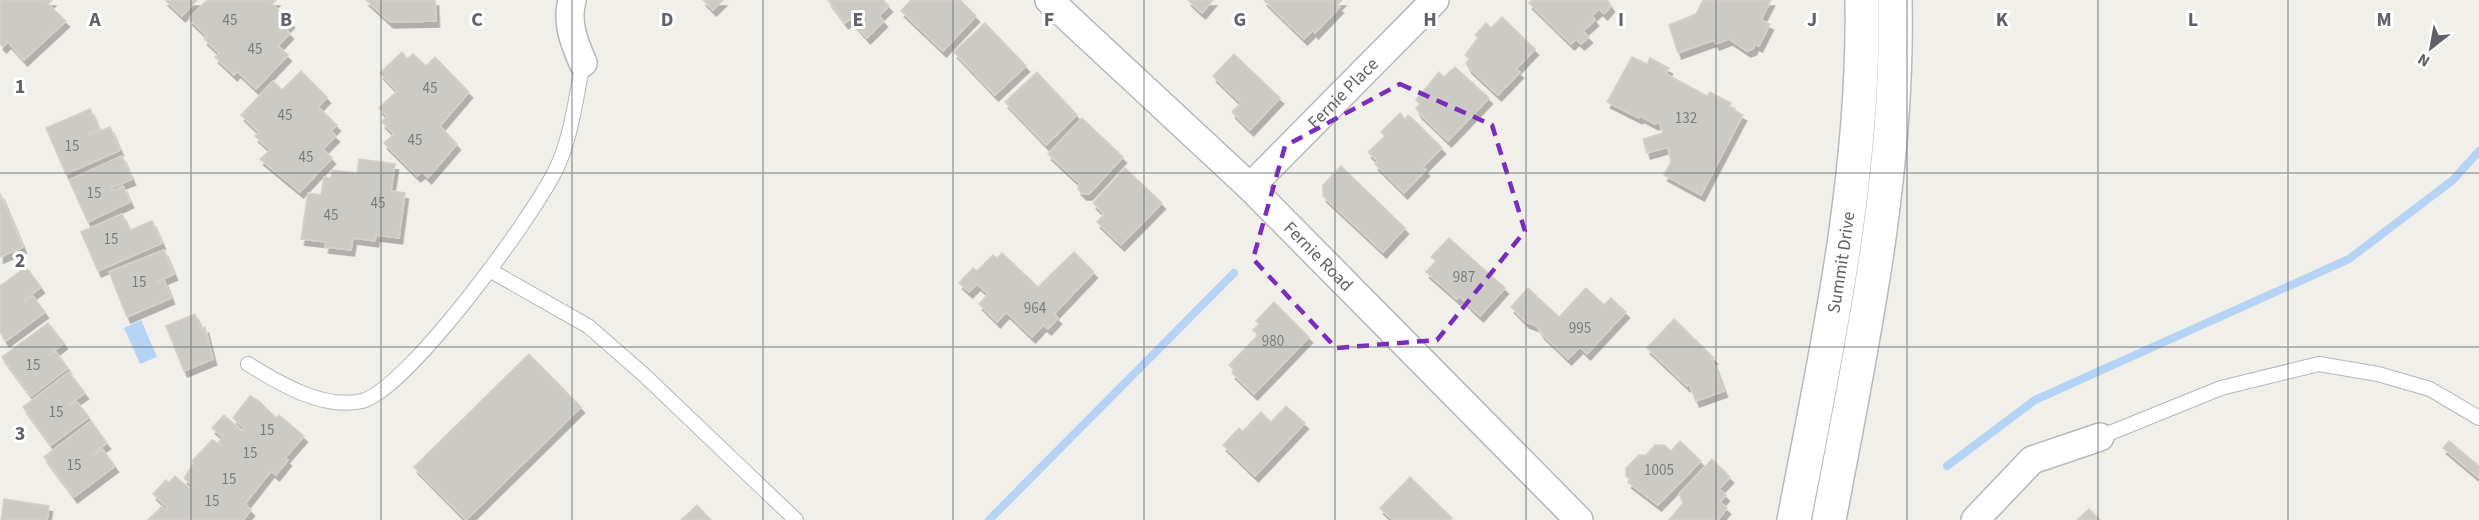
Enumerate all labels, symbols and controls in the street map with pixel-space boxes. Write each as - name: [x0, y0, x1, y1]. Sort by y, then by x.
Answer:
- text: A: [88, 6, 101, 34]
- text: B: [280, 6, 292, 34]
- text: C: [471, 6, 483, 34]
- text: D: [661, 6, 673, 34]
- text: E: [853, 6, 863, 34]
- text: F: [1044, 6, 1054, 34]
- text: G: [1234, 6, 1246, 34]
- text: H: [1423, 6, 1437, 34]
- text: I: [1618, 6, 1624, 34]
- text: J: [1807, 6, 1817, 34]
- text: K: [1996, 6, 2009, 34]
- text: L: [2188, 6, 2198, 34]
- text: M: [2376, 6, 2392, 34]
- house number: 45: [223, 10, 237, 31]
- north arrow: [2401, 18, 2461, 78]
- house number: 45: [248, 39, 262, 60]
- text: N: [2414, 48, 2434, 72]
- street label: Fernie Place: [1302, 52, 1384, 135]
- text: 1: [15, 73, 25, 101]
- house number: 45: [423, 78, 437, 99]
- house number: 45: [278, 105, 292, 126]
- house number: 132: [1675, 108, 1697, 129]
- house number: 45: [408, 130, 422, 151]
- house number: 15: [65, 136, 79, 157]
- house number: 45: [299, 147, 313, 168]
- house number: 15: [87, 183, 101, 204]
- house number: 45: [371, 193, 385, 214]
- house number: 45: [324, 205, 338, 226]
- street label: Summit Drive: [1821, 210, 1861, 315]
- street label: Fernie Road: [1278, 216, 1358, 297]
- house number: 15: [104, 229, 118, 250]
- text: 2: [15, 247, 25, 275]
- house number: 987: [1453, 267, 1475, 288]
- house number: 15: [132, 272, 146, 293]
- house number: 964: [1024, 298, 1047, 319]
- house number: 995: [1569, 318, 1591, 339]
- house number: 980: [1262, 331, 1284, 352]
- house number: 15: [26, 355, 40, 376]
- house number: 15: [49, 402, 63, 423]
- text: 3: [15, 420, 25, 448]
- house number: 15: [260, 420, 274, 441]
- house number: 15: [243, 443, 257, 464]
- house number: 15: [67, 455, 81, 476]
- house number: 1005: [1644, 460, 1674, 481]
- house number: 15: [222, 469, 236, 490]
- house number: 15: [205, 491, 219, 512]

